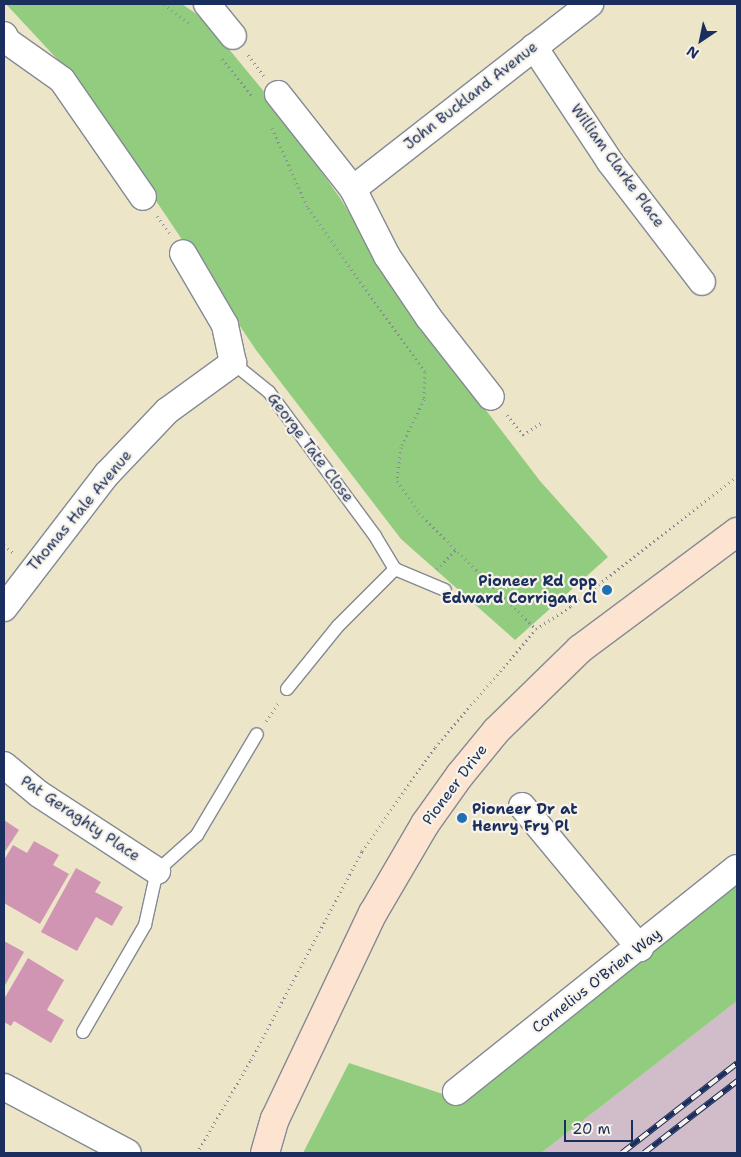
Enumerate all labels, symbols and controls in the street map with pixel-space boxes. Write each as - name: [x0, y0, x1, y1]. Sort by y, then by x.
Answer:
- north arrow: [676, 15, 726, 65]
- street label: John Buckland Avenue: [401, 38, 541, 154]
- text: N: [683, 42, 702, 63]
- street label: William Clarke Place: [566, 101, 668, 231]
- street label: George Tate Close: [263, 390, 357, 506]
- street label: Thomas Hale Avenue: [24, 447, 136, 575]
- place label: Pioneer Rd opp Edward Corrigan Cl: [442, 572, 597, 607]
- marker: Pioneer Rd opp Edward Corrigan Cl: [601, 584, 613, 596]
- street label: Pioneer Drive: [419, 741, 491, 829]
- street label: Pat Geraghty Place: [17, 772, 143, 866]
- place label: Pioneer Dr at Henry Fry Pl: [472, 800, 578, 835]
- marker: Pioneer Dr at Henry Fry Pl: [456, 812, 468, 824]
- street label: Cornelius O'Brien Way: [529, 925, 665, 1037]
- scale bar: [566, 1110, 635, 1142]
- text: 20 m: [572, 1119, 611, 1139]

